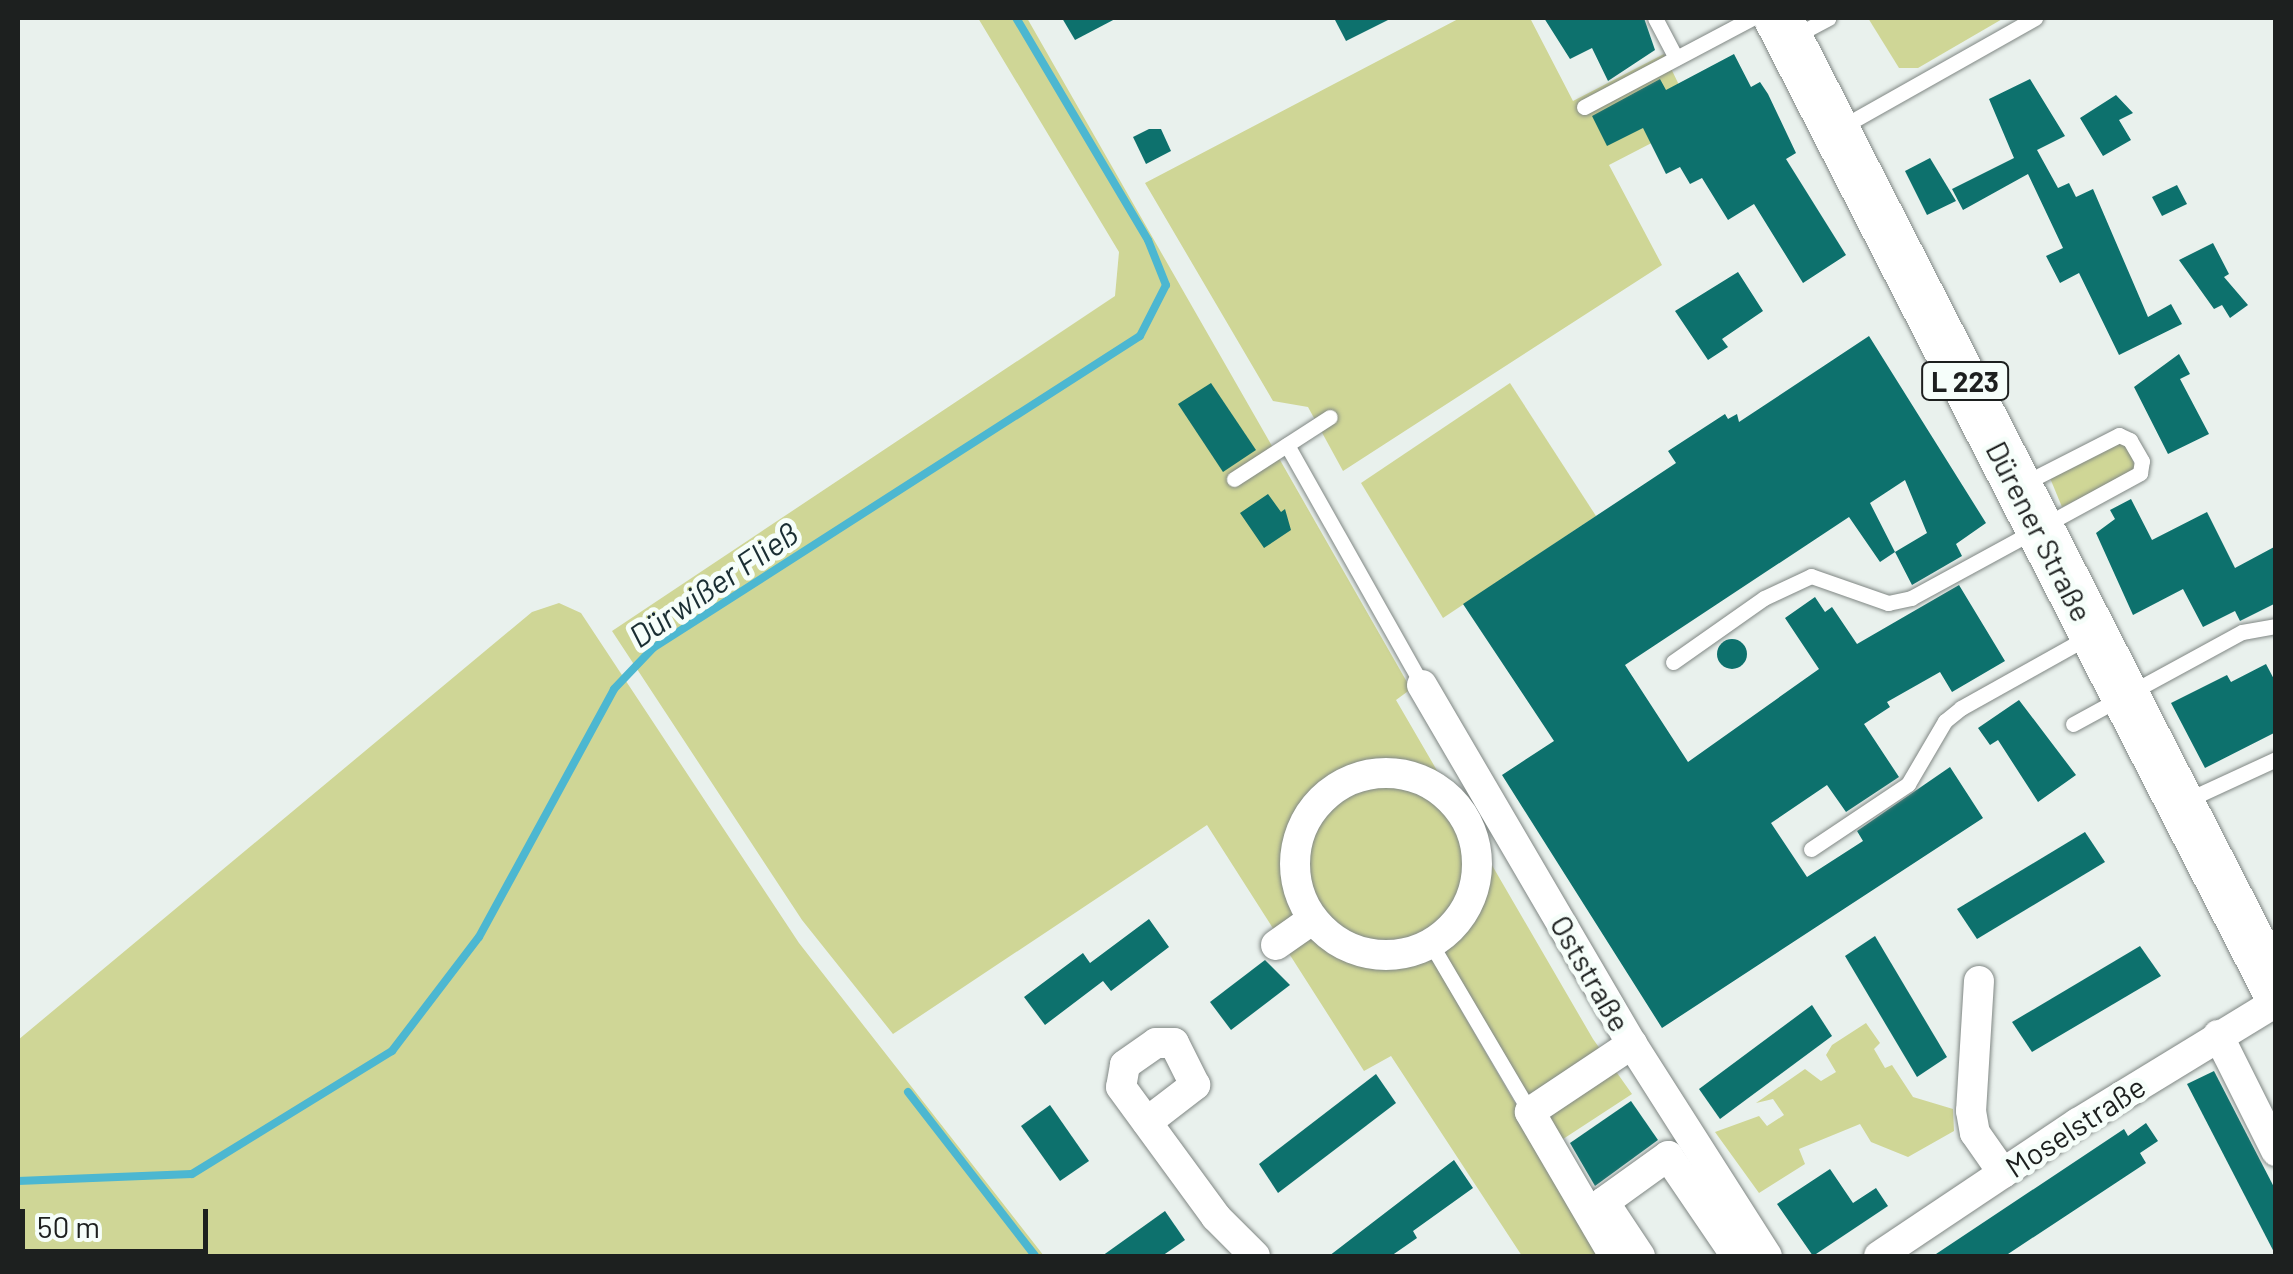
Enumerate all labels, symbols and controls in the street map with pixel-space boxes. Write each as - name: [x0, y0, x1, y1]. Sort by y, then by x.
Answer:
- road number: L 223: [1920, 358, 2010, 404]
- street label: Dürener Straße: [1979, 435, 2101, 627]
- water label: Dürwißer Fließ: [621, 513, 805, 655]
- street label: Oststraße: [1543, 908, 1639, 1038]
- street label: Moselstraße: [1998, 1068, 2152, 1184]
- scale bar: [25, 1189, 212, 1251]
- text: 50 m: [37, 1208, 100, 1244]

